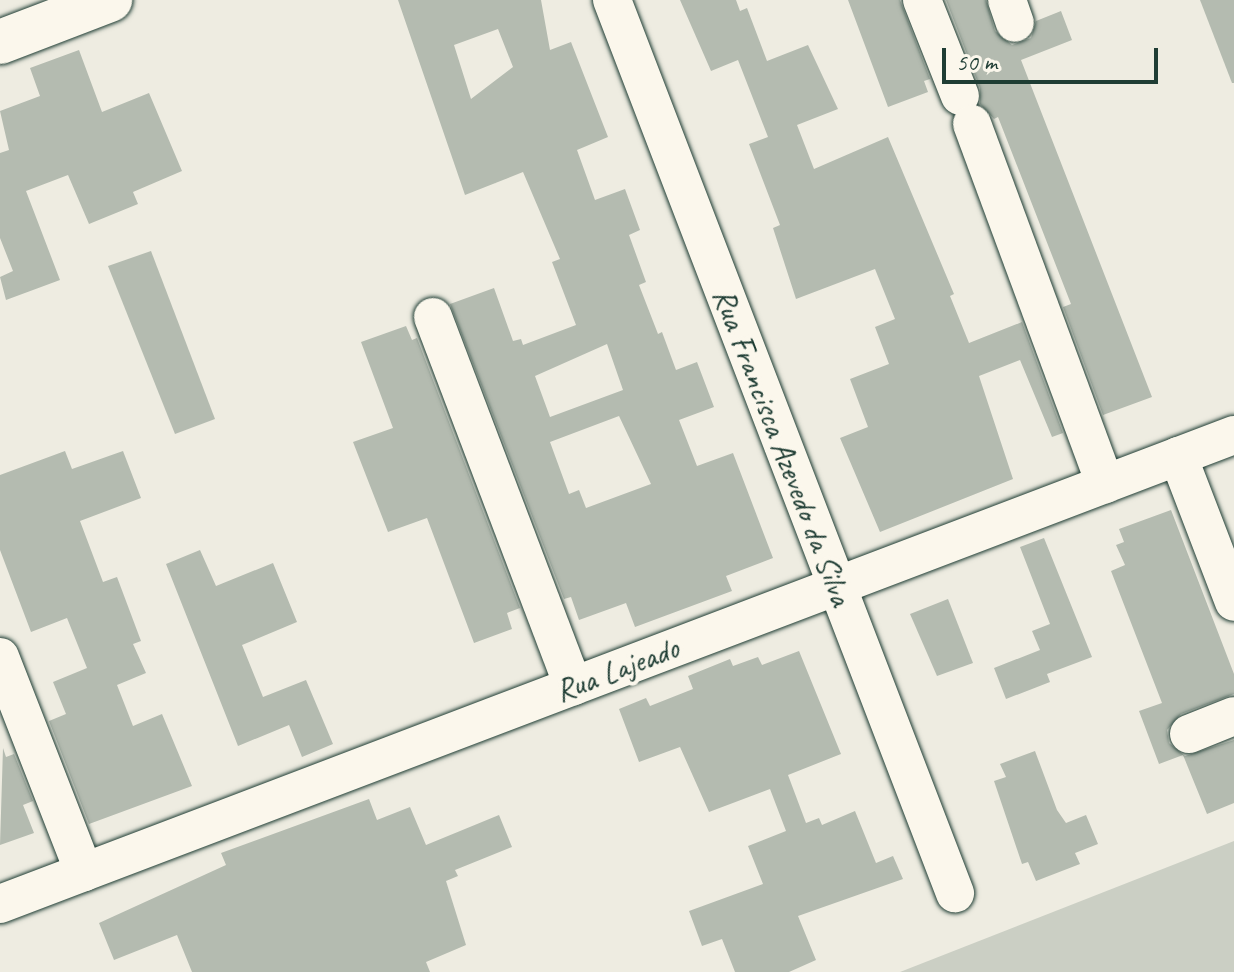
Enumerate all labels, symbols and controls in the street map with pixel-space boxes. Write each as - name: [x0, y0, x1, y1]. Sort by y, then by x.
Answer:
- scale bar: [946, 32, 1162, 82]
- text: 50 m: [956, 47, 997, 77]
- street label: Rua Francisca Azevedo da Silva: [703, 282, 861, 612]
- street label: Rua Lajeado: [549, 629, 685, 711]

